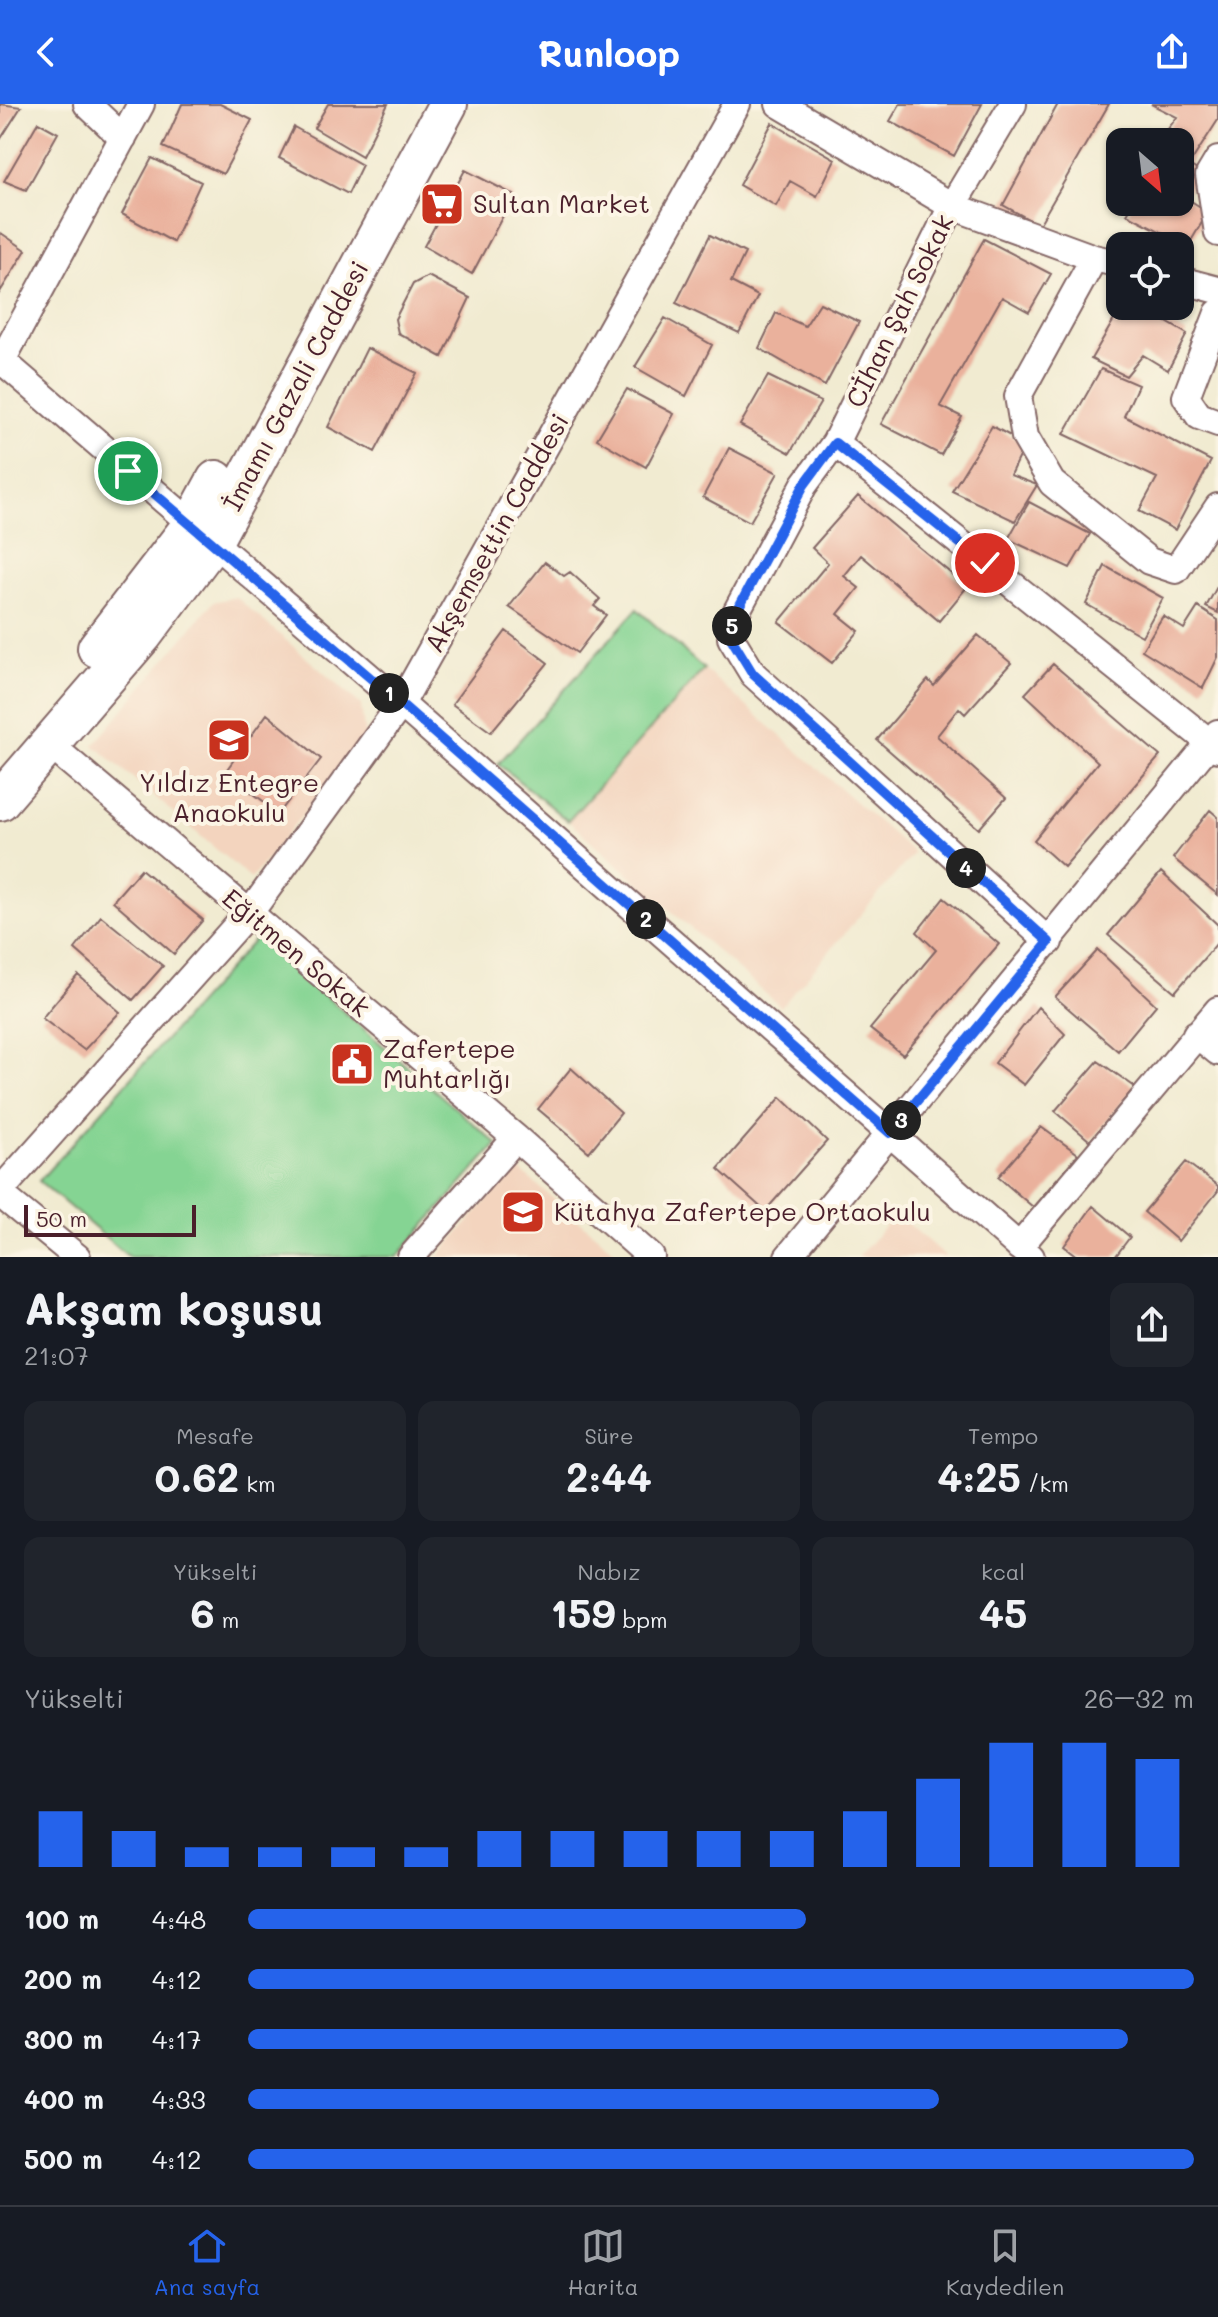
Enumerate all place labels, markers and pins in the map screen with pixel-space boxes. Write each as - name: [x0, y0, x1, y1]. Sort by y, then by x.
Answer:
- supermarket icon: Sultan Market: [418, 180, 466, 228]
- place label: Sultan Market: [473, 186, 650, 220]
- pin: [94, 437, 162, 505]
- pin: [951, 529, 1019, 597]
- pin: 5: [712, 606, 752, 646]
- pin: 1: [369, 673, 409, 713]
- school or university icon: Yıldız Entegre Anaokulu: [205, 716, 253, 764]
- place label: Yıldız Entegre Anaokulu: [139, 765, 319, 829]
- pin: 4: [946, 848, 986, 888]
- pin: 2: [626, 899, 666, 939]
- place label: Zafertepe Muhtarlığı: [383, 1031, 516, 1095]
- public building icon: Zafertepe Muhtarlığı: [328, 1040, 376, 1088]
- pin: 3: [881, 1100, 921, 1140]
- school or university icon: Kütahya Zafertepe Ortaokulu: [499, 1188, 547, 1236]
- place label: Kütahya Zafertepe Ortaokulu: [554, 1194, 931, 1228]

